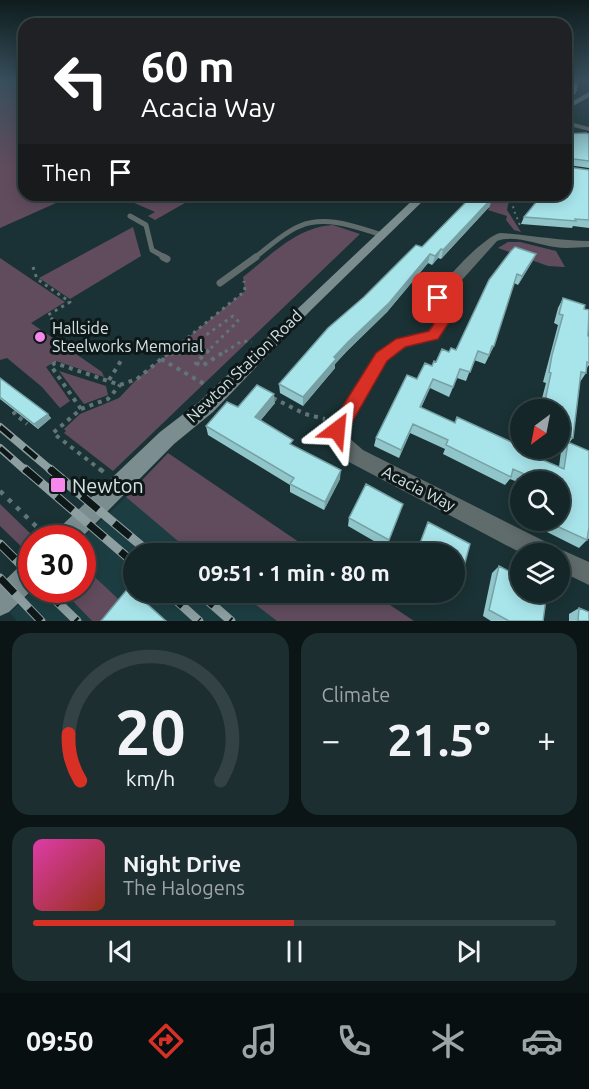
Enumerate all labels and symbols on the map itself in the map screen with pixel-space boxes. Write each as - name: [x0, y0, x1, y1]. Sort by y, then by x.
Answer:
- pin: [412, 272, 463, 323]
- street label: Newton Station Road: [183, 306, 305, 426]
- place label: Hallside Steelworks Memorial: [52, 319, 203, 355]
- marker: Hallside Steelworks Memorial: [33, 330, 47, 344]
- position arrow: [305, 398, 369, 462]
- north arrow: [510, 399, 570, 459]
- street label: Acacia Way: [379, 462, 459, 514]
- place label: Newton: [72, 474, 144, 497]
- marker: Newton: [49, 476, 67, 494]
- speed limit sign: 30: [18, 525, 96, 603]

